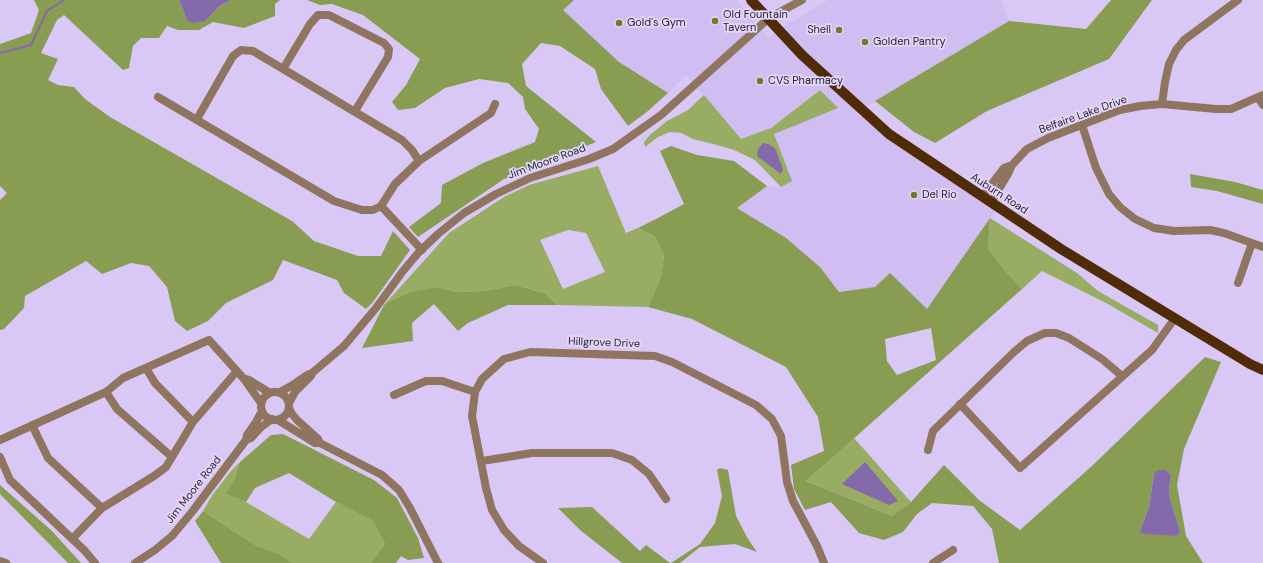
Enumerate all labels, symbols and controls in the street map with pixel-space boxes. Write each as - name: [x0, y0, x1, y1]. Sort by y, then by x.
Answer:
- place label: Old Fountain Tavern: [723, 8, 788, 34]
- place label: Gold's Gym: [627, 16, 686, 30]
- marker: Old Fountain Tavern: [710, 16, 720, 26]
- marker: Gold's Gym: [614, 18, 624, 28]
- place label: Shell: [807, 23, 831, 37]
- marker: Shell: [834, 25, 844, 35]
- place label: Golden Pantry: [873, 35, 946, 49]
- marker: Golden Pantry: [860, 37, 870, 47]
- place label: CVS Pharmacy: [768, 74, 843, 88]
- marker: CVS Pharmacy: [755, 76, 765, 86]
- street label: Belfaire Lake Drive: [1037, 93, 1129, 137]
- street label: Jim Moore Road: [506, 142, 588, 182]
- street label: Auburn Road: [968, 171, 1030, 217]
- place label: Del Rio: [922, 188, 957, 202]
- marker: Del Rio: [909, 190, 919, 200]
- street label: Hillgrove Drive: [568, 335, 640, 351]
- street label: Jim Moore Road: [164, 454, 224, 526]

